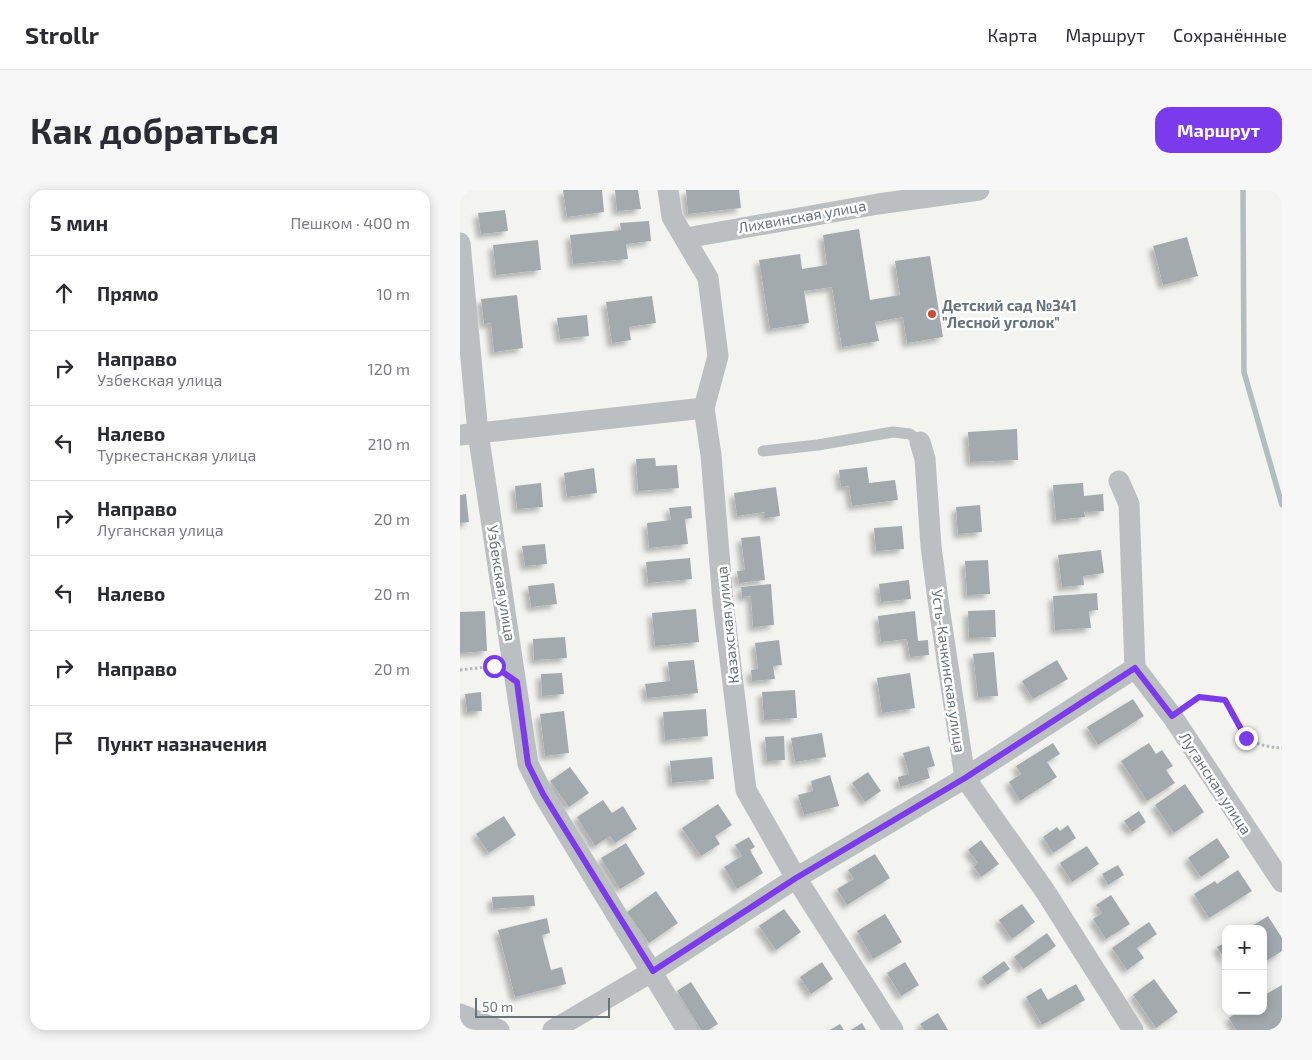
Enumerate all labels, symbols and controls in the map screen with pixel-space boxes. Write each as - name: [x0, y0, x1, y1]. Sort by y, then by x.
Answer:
- text: Strollr: [25, 20, 99, 49]
- text: Карта: [987, 24, 1037, 46]
- text: Маршрут: [1065, 24, 1145, 46]
- text: Сохранённые: [1173, 24, 1287, 46]
- button: Маршрут: [1155, 107, 1282, 153]
- text: Как добраться: [30, 109, 279, 151]
- street label: Лихвинская улица: [737, 196, 867, 237]
- text: 5 мин: [50, 210, 108, 235]
- text: Пешком · 400 m: [291, 213, 410, 232]
- icon: ahead: [50, 279, 78, 307]
- text: Прямо: [97, 282, 159, 305]
- text: 10 m: [376, 284, 410, 303]
- place label: Детский сад №341 "Лесной уголок": [942, 296, 1077, 331]
- marker: Детский сад №341 "Лесной уголок": [926, 308, 938, 320]
- text: Направо: [97, 347, 177, 370]
- icon: right: [50, 354, 78, 382]
- text: 120 m: [367, 359, 410, 378]
- text: Узбекская улица: [97, 370, 222, 389]
- text: Налево: [97, 422, 165, 445]
- icon: left: [50, 429, 78, 457]
- text: 210 m: [367, 434, 410, 453]
- text: Туркестанская улица: [97, 445, 256, 464]
- text: Направо: [97, 497, 177, 520]
- icon: right: [50, 504, 78, 532]
- text: 20 m: [374, 509, 410, 528]
- text: Луганская улица: [97, 520, 224, 539]
- street label: Узбекская улица: [483, 524, 520, 643]
- street label: Казахская улица: [712, 565, 743, 685]
- icon: left: [50, 579, 78, 607]
- text: Налево: [97, 582, 165, 605]
- text: 20 m: [374, 584, 410, 603]
- street label: Усть-Качкинская улица: [928, 588, 969, 754]
- icon: right: [50, 654, 78, 682]
- route start: [483, 655, 506, 678]
- text: Направо: [97, 657, 177, 680]
- text: 20 m: [374, 659, 410, 678]
- route end: [1235, 727, 1258, 750]
- street label: Луганская улица: [1175, 728, 1256, 838]
- icon: arrive: [50, 729, 78, 757]
- text: Пункт назначения: [97, 732, 267, 755]
- map controls: [1222, 925, 1267, 1015]
- button: +: [1222, 925, 1267, 970]
- button: −: [1222, 970, 1267, 1015]
- scale bar: [475, 995, 610, 1018]
- text: 50 m: [482, 998, 513, 1015]

